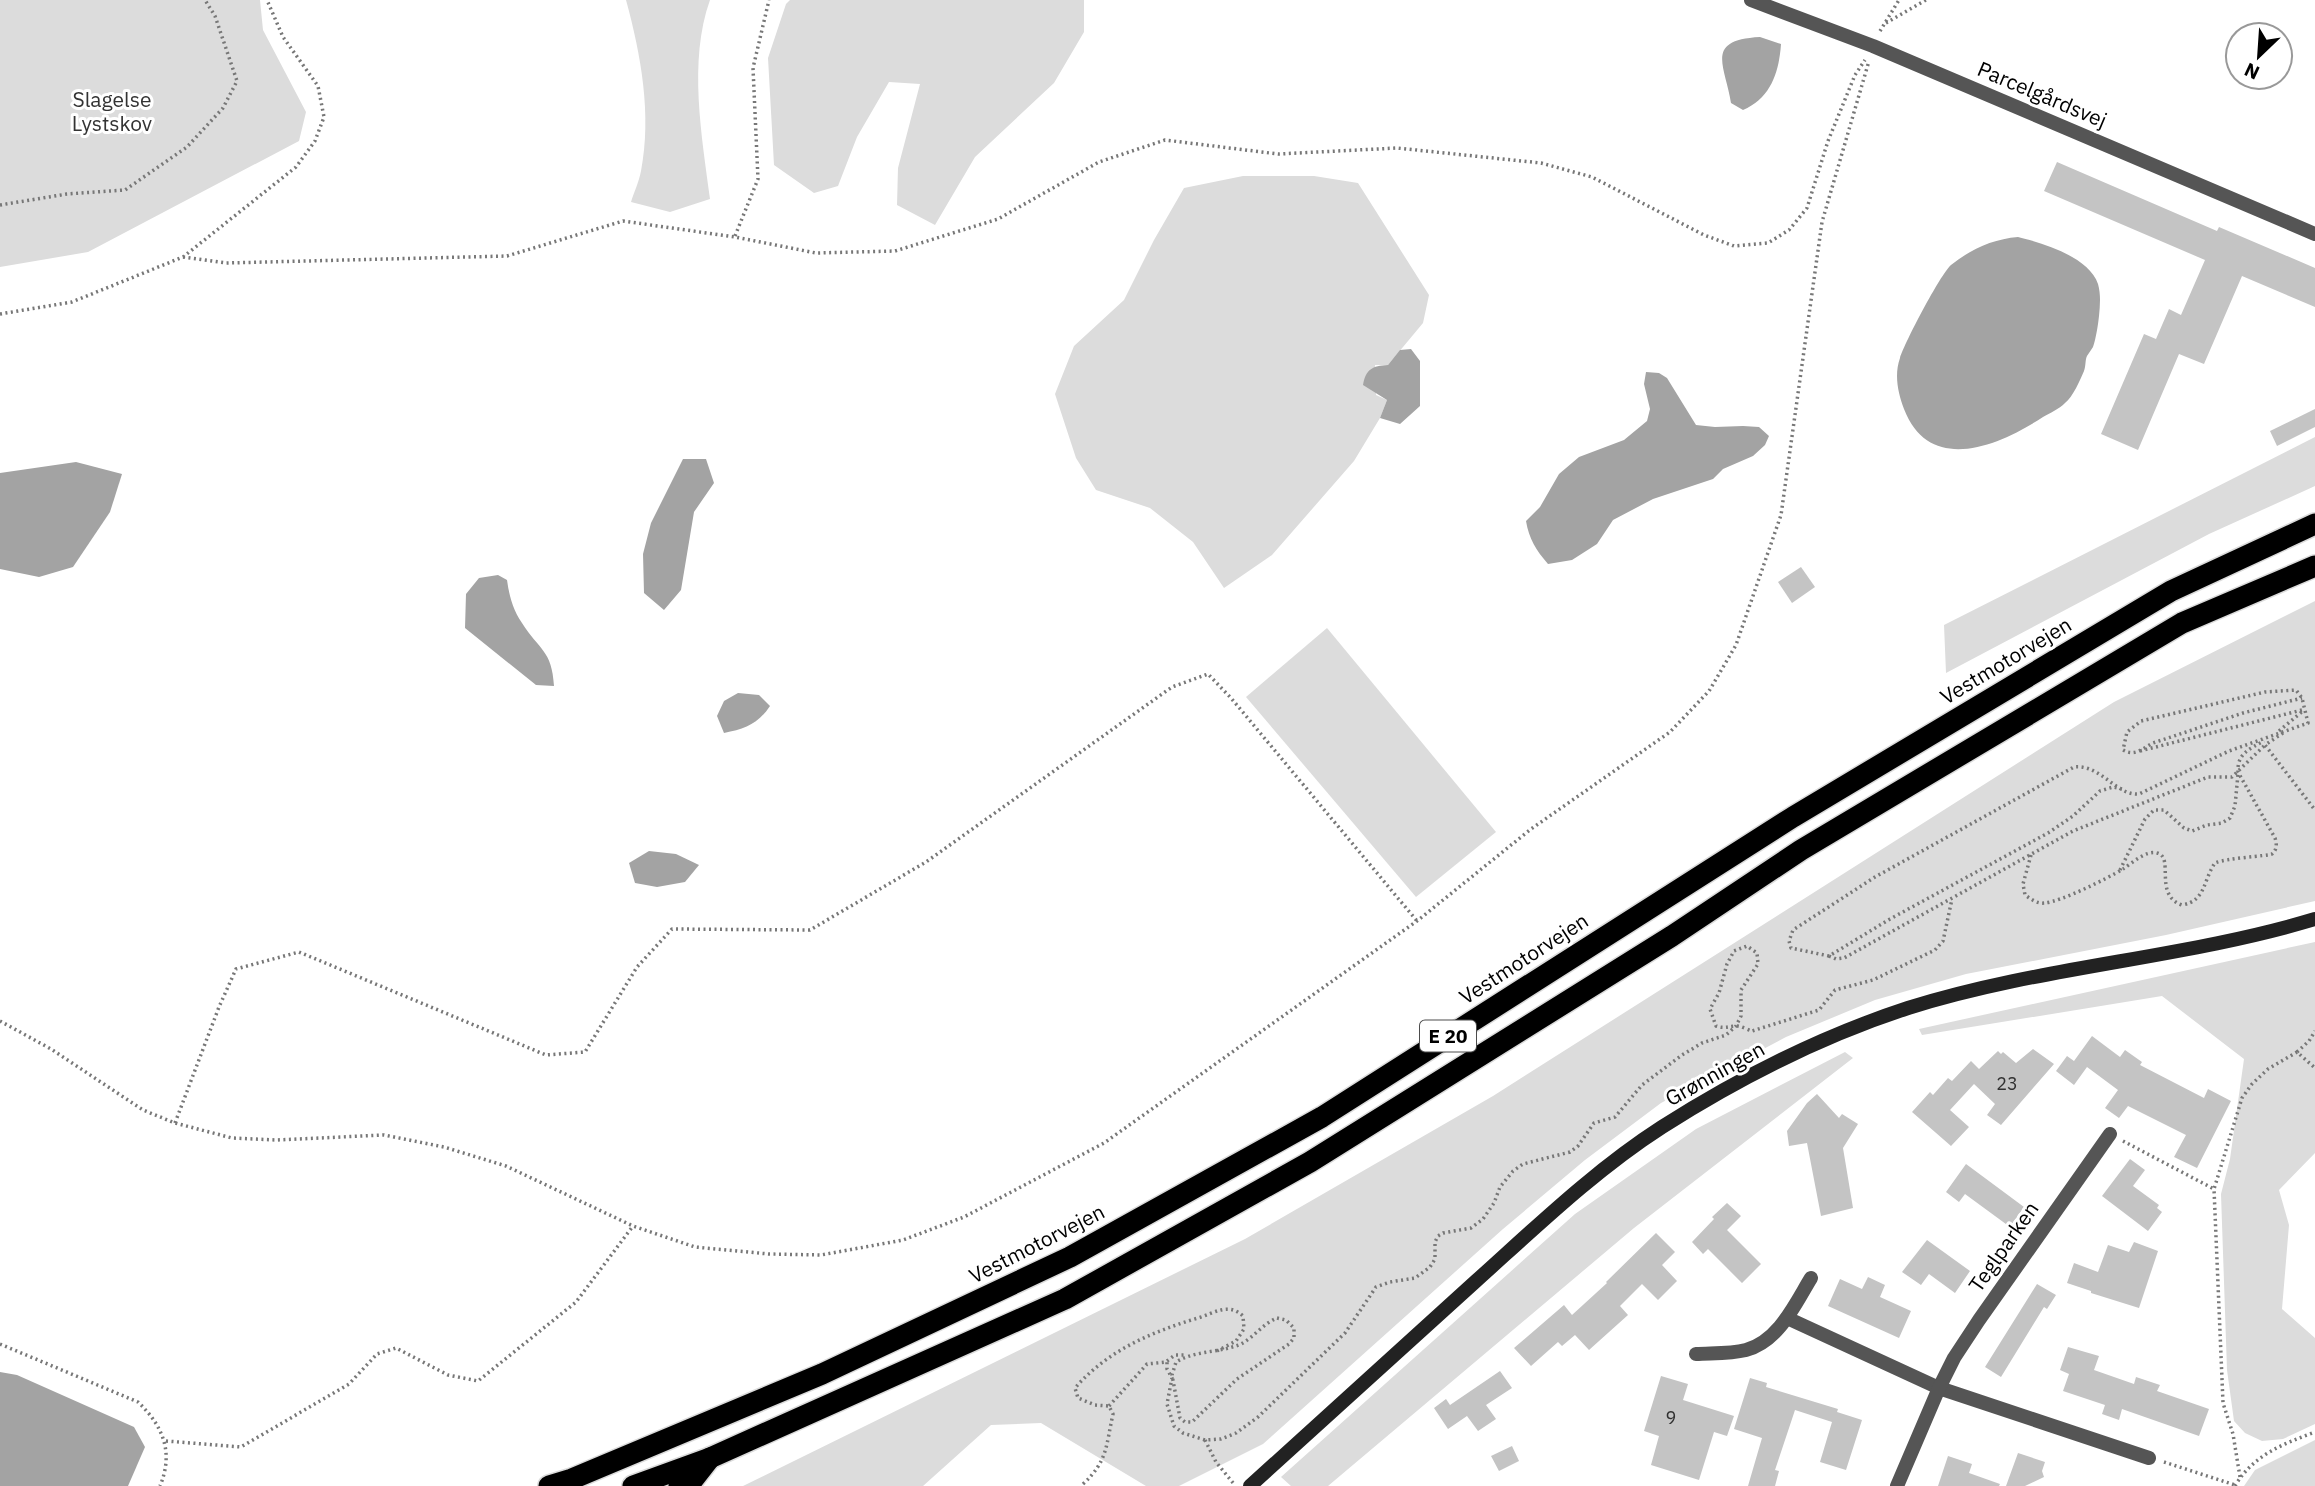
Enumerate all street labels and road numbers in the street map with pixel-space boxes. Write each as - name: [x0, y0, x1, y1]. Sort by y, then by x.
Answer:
- street label: Parcelgårdsvej: [1973, 54, 2111, 134]
- street label: Vestmotorvejen: [1935, 610, 2076, 710]
- street label: Vestmotorvejen: [1454, 906, 1593, 1010]
- road number: E 20: [1420, 1020, 1476, 1052]
- street label: Grønningen: [1660, 1034, 1769, 1112]
- street label: Teglparken: [1962, 1196, 2045, 1297]
- street label: Vestmotorvejen: [964, 1197, 1109, 1289]

